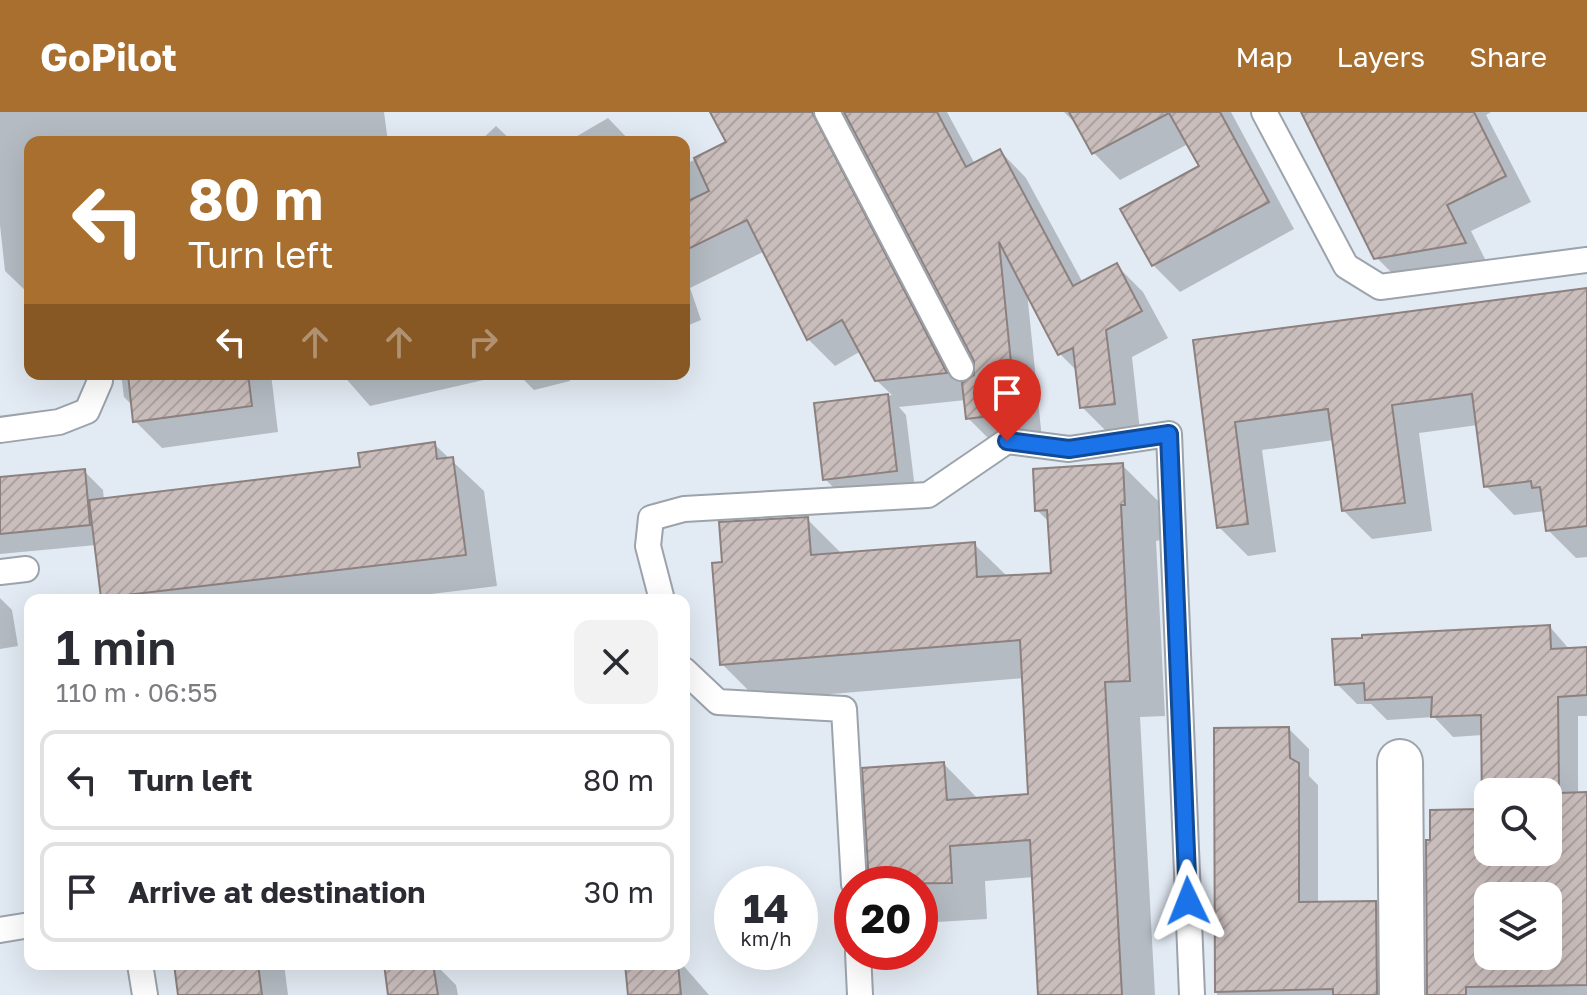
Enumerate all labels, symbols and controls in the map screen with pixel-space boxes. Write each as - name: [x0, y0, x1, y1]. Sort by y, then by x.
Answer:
- text: GoPilot: [40, 34, 177, 79]
- text: Map: [1235, 40, 1293, 73]
- text: Layers: [1337, 40, 1425, 73]
- text: Share: [1469, 40, 1547, 73]
- text: 80 m: [188, 165, 323, 232]
- icon: left: [56, 168, 160, 272]
- text: Turn left: [188, 233, 334, 276]
- icon: left: [209, 320, 253, 364]
- icon: ahead: [293, 320, 337, 364]
- icon: ahead: [377, 320, 421, 364]
- icon: right: [461, 320, 505, 364]
- pin: [973, 359, 1041, 441]
- icon: arrive: [985, 371, 1029, 415]
- text: 1 min: [56, 618, 176, 676]
- button: close: [574, 620, 658, 704]
- text: 110 m · 06:55: [56, 677, 217, 708]
- icon: left: [60, 758, 104, 802]
- text: Turn left: [128, 762, 253, 798]
- text: 80 m: [583, 762, 654, 798]
- map controls: [1474, 778, 1562, 970]
- button: search: [1474, 778, 1562, 866]
- position arrow: [1146, 859, 1230, 943]
- speed limit sign: 20: [834, 866, 938, 970]
- icon: arrive: [60, 870, 104, 914]
- text: Arrive at destination: [128, 874, 425, 910]
- text: 30 m: [584, 874, 654, 910]
- button: layers: [1474, 882, 1562, 970]
- text: 14: [743, 884, 789, 932]
- text: km/h: [741, 926, 791, 950]

